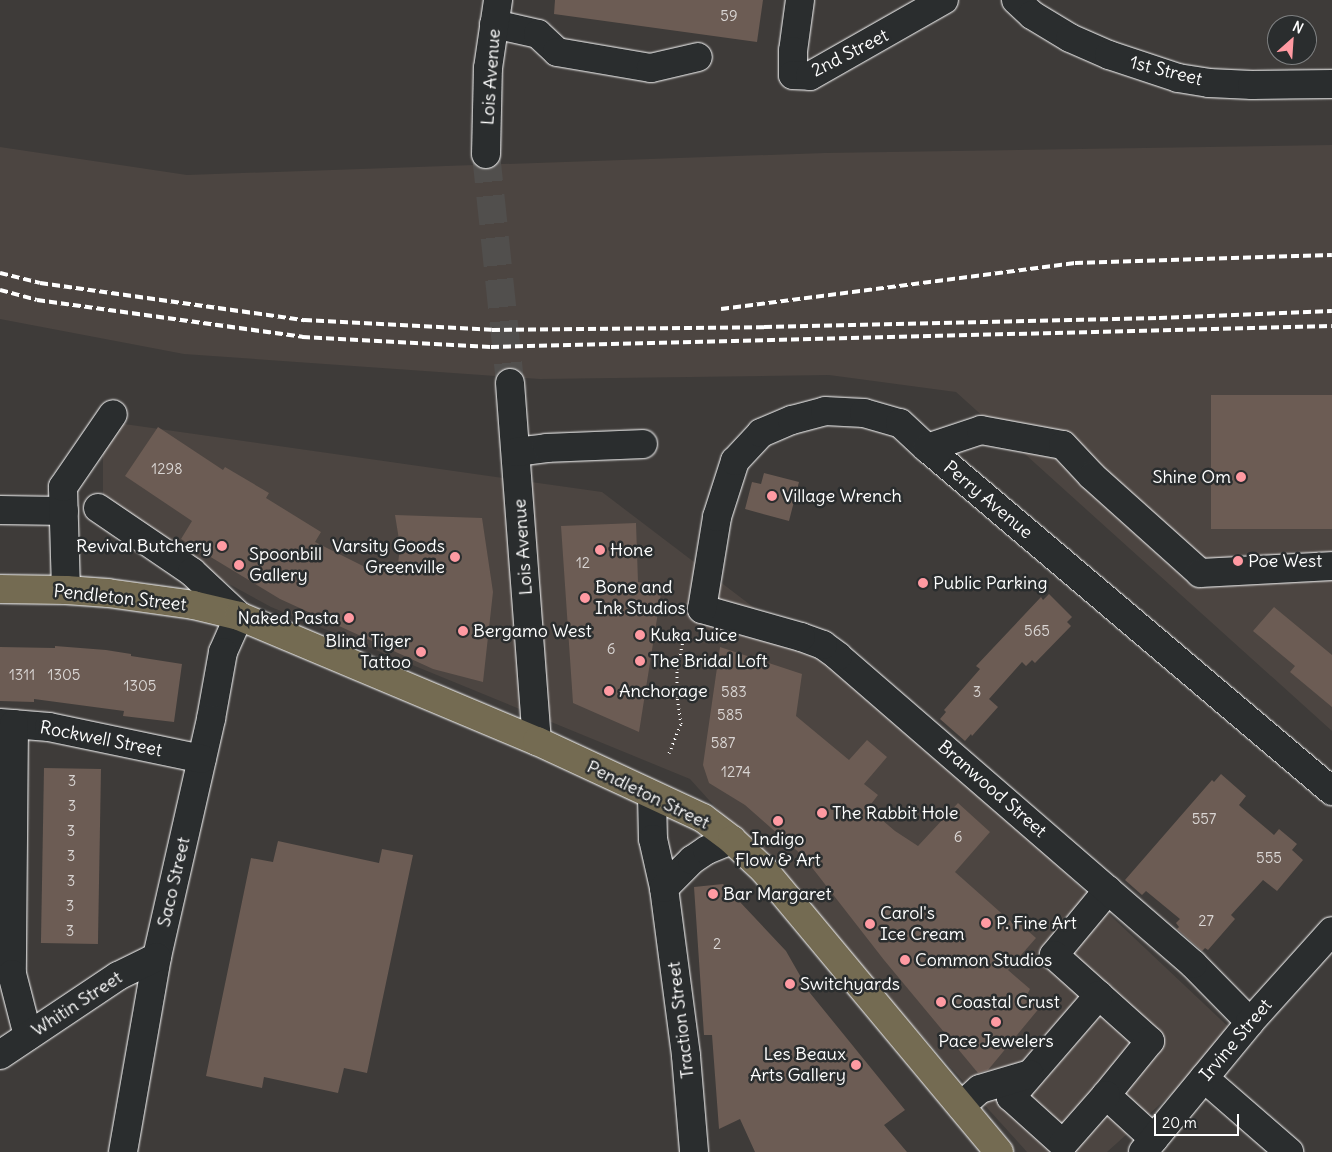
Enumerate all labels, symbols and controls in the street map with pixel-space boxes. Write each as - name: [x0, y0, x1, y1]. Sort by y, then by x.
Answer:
- house number: 59: [720, 7, 738, 25]
- north arrow: [1267, 15, 1317, 65]
- text: N: [1290, 17, 1306, 38]
- street label: 2nd Street: [808, 24, 892, 82]
- street label: Lois Avenue: [477, 28, 505, 126]
- street label: 1st Street: [1128, 52, 1204, 90]
- street label: Perry Avenue: [939, 457, 1037, 543]
- house number: 1298: [151, 460, 183, 478]
- place label: Shine Om: [1152, 466, 1231, 488]
- marker: Shine Om: [1235, 471, 1247, 483]
- place label: Village Wrench: [782, 485, 902, 507]
- marker: Village Wrench: [766, 490, 778, 502]
- street label: Lois Avenue: [509, 498, 537, 596]
- place label: Revival Butchery: [76, 535, 212, 557]
- place label: Varsity Goods Greenville: [332, 536, 445, 578]
- place label: Hone: [610, 539, 653, 561]
- marker: Revival Butchery: [216, 540, 228, 552]
- place label: Spoonbill Gallery: [249, 544, 322, 586]
- marker: Hone: [594, 544, 606, 556]
- place label: Poe West: [1248, 550, 1322, 572]
- marker: Varsity Goods Greenville: [449, 551, 461, 563]
- house number: 12: [576, 554, 590, 572]
- marker: Poe West: [1232, 555, 1244, 567]
- marker: Spoonbill Gallery: [233, 559, 245, 571]
- place label: Public Parking: [933, 572, 1047, 594]
- place label: Bone and Ink Studios: [595, 577, 686, 620]
- marker: Public Parking: [917, 577, 929, 589]
- street label: Pendleton Street: [52, 580, 188, 616]
- marker: Bone and Ink Studios: [579, 592, 591, 604]
- place label: Naked Pasta: [238, 607, 339, 629]
- marker: Naked Pasta: [343, 612, 355, 624]
- place label: Bergamo West: [473, 620, 592, 642]
- house number: 565: [1024, 622, 1050, 640]
- place label: Kuka Juice: [650, 624, 737, 646]
- marker: Bergamo West: [457, 625, 469, 637]
- marker: Kuka Juice: [634, 629, 646, 641]
- place label: Blind Tiger Tattoo: [325, 631, 411, 674]
- house number: 6: [607, 640, 615, 658]
- marker: Blind Tiger Tattoo: [415, 646, 427, 658]
- place label: The Bridal Loft: [650, 650, 768, 672]
- marker: The Bridal Loft: [634, 655, 646, 667]
- house number: 1311: [9, 666, 35, 684]
- house number: 1305: [48, 666, 80, 684]
- house number: 1305: [124, 677, 156, 695]
- place label: Anchorage: [619, 680, 708, 702]
- house number: 583: [721, 683, 747, 701]
- house number: 3: [973, 683, 981, 701]
- marker: Anchorage: [603, 685, 615, 697]
- house number: 585: [717, 706, 743, 724]
- street label: Rockwell Street: [38, 717, 164, 761]
- house number: 587: [711, 734, 735, 752]
- street label: Branwood Street: [933, 736, 1051, 842]
- street label: Pendleton Street: [583, 756, 713, 834]
- house number: 1274: [721, 763, 751, 781]
- house number: 3: [68, 772, 76, 790]
- house number: 3: [68, 797, 76, 815]
- place label: The Rabbit Hole: [832, 802, 958, 824]
- marker: The Rabbit Hole: [816, 807, 828, 819]
- house number: 557: [1192, 810, 1216, 828]
- marker: Indigo Flow & Art: [772, 815, 784, 827]
- house number: 3: [67, 822, 75, 840]
- house number: 6: [954, 828, 962, 846]
- place label: Indigo Flow & Art: [735, 829, 821, 872]
- street label: Saco Street: [153, 835, 195, 929]
- house number: 3: [67, 847, 75, 865]
- house number: 555: [1256, 849, 1282, 867]
- house number: 3: [67, 872, 75, 890]
- place label: Bar Margaret: [723, 883, 831, 905]
- marker: Bar Margaret: [707, 888, 719, 900]
- house number: 3: [66, 897, 74, 915]
- place label: Carol's Ice Cream: [880, 903, 965, 946]
- place label: P. Fine Art: [996, 912, 1077, 934]
- house number: 27: [1198, 912, 1214, 930]
- marker: P. Fine Art: [980, 917, 992, 929]
- marker: Carol's Ice Cream: [864, 918, 876, 930]
- house number: 3: [66, 922, 74, 940]
- house number: 2: [713, 935, 721, 953]
- place label: Common Studios: [915, 949, 1052, 971]
- marker: Common Studios: [899, 954, 911, 966]
- street label: Traction Street: [663, 960, 699, 1080]
- street label: Whitin Street: [28, 967, 126, 1041]
- place label: Switchyards: [800, 973, 900, 995]
- marker: Switchyards: [784, 978, 796, 990]
- place label: Coastal Crust: [951, 991, 1060, 1013]
- street label: Irvine Street: [1195, 995, 1277, 1085]
- marker: Coastal Crust: [935, 996, 947, 1008]
- marker: Pace Jewelers: [990, 1016, 1002, 1028]
- place label: Pace Jewelers: [938, 1030, 1054, 1052]
- place label: Les Beaux Arts Gallery: [750, 1044, 846, 1086]
- marker: Les Beaux Arts Gallery: [850, 1059, 862, 1071]
- scale bar: [1157, 1104, 1242, 1136]
- text: 20 m: [1162, 1113, 1197, 1132]

